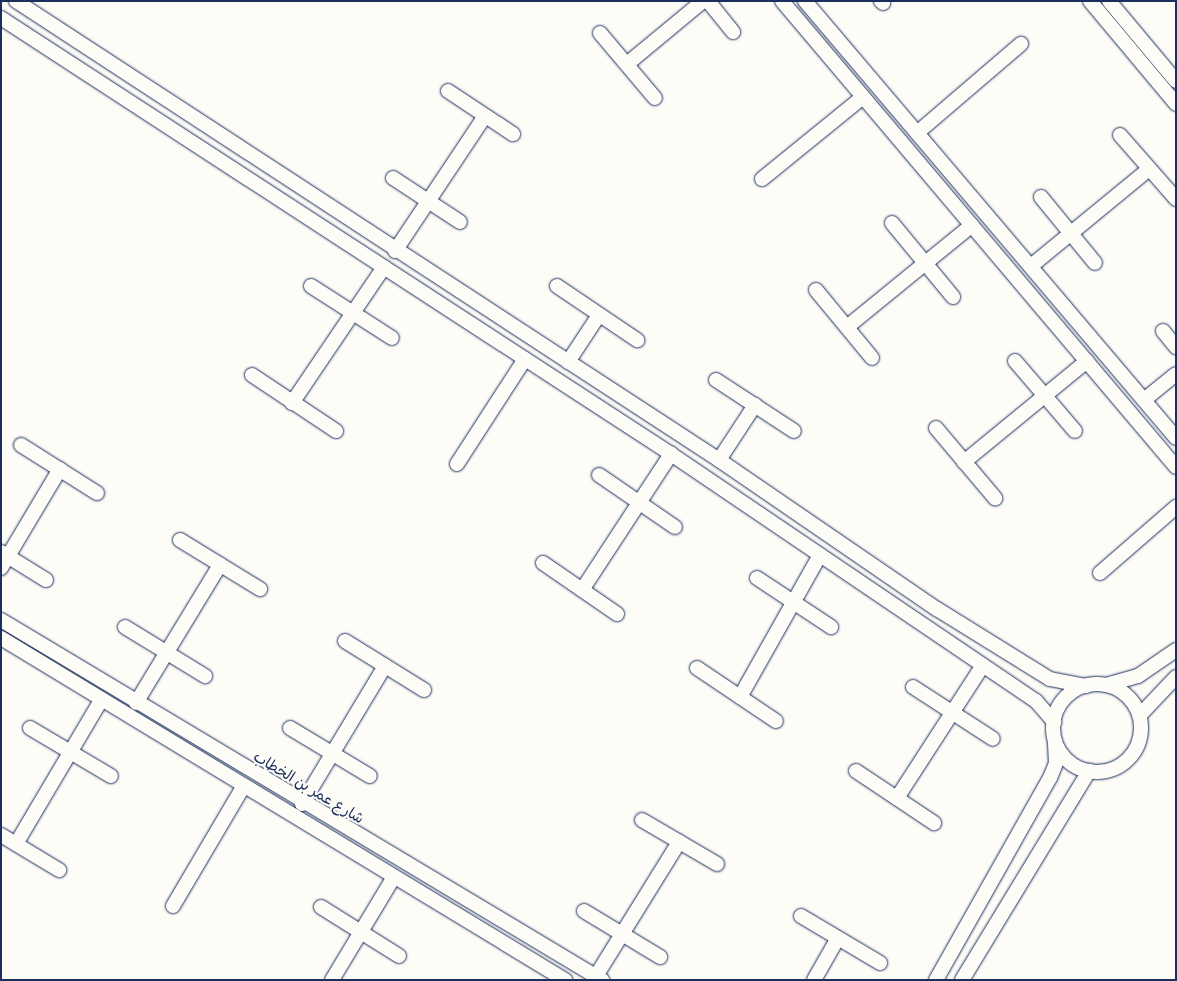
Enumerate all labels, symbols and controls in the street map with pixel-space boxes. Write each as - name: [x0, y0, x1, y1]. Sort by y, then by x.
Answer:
- street label: شارع عمر بن الخطاب: [250, 747, 368, 827]

